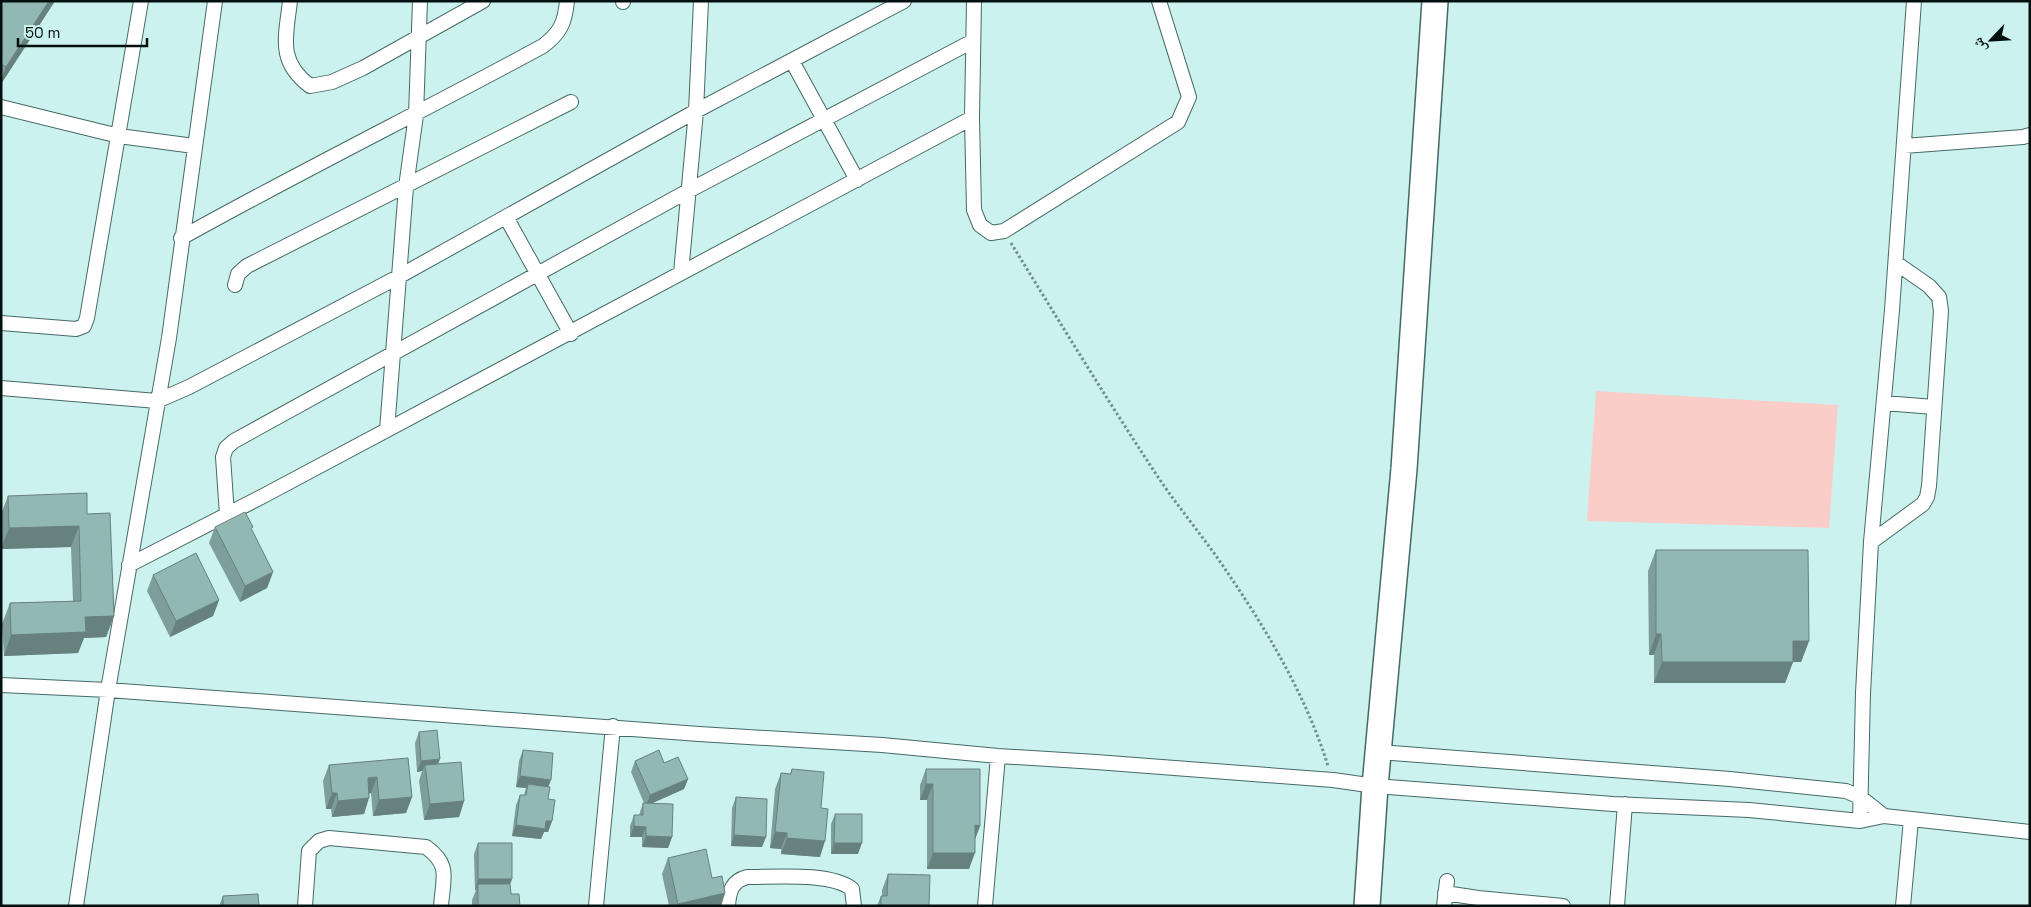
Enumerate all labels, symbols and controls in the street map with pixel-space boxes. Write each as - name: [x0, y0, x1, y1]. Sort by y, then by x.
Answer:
- scale bar: [18, 15, 146, 47]
- north arrow: [1966, 15, 2016, 65]
- text: 50 m: [25, 23, 60, 42]
- text: ش: [1968, 35, 1991, 56]

